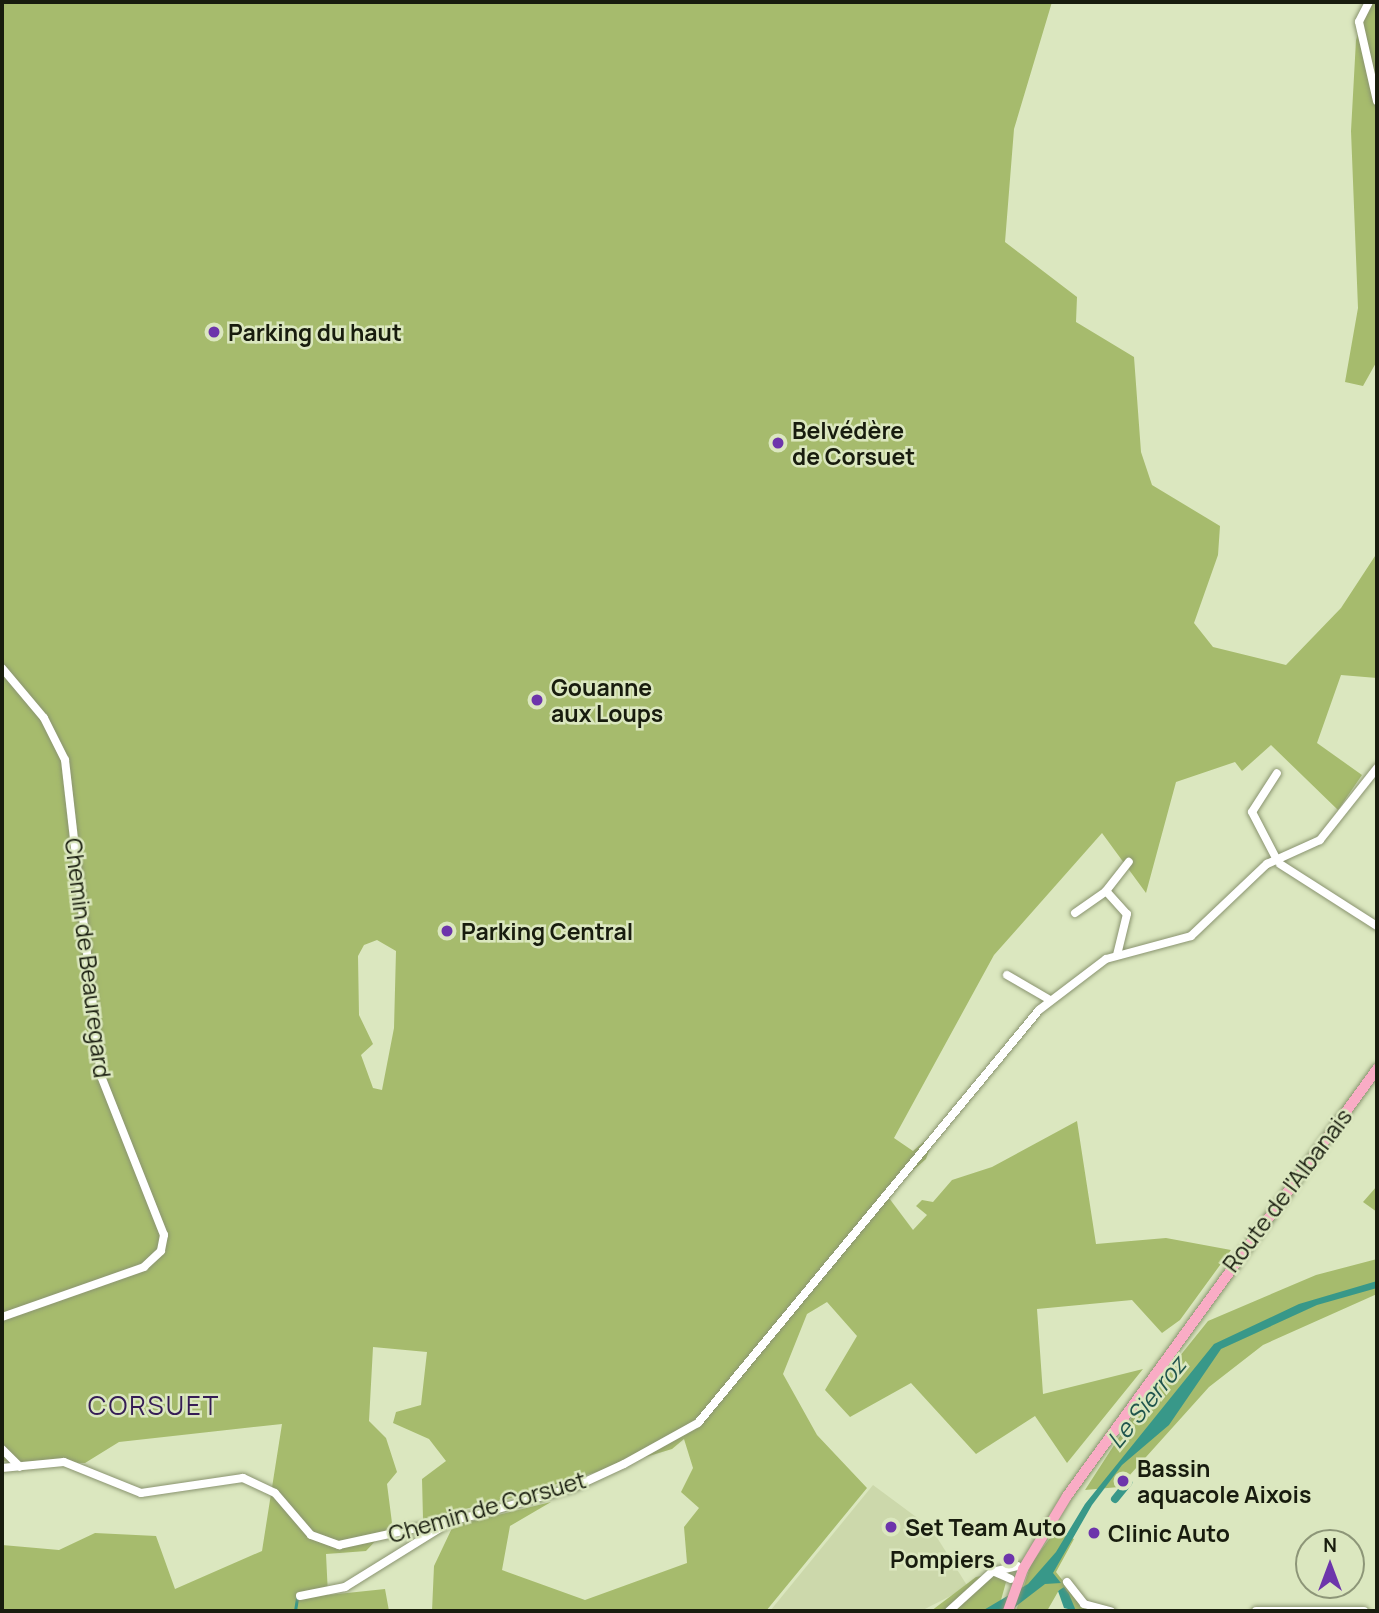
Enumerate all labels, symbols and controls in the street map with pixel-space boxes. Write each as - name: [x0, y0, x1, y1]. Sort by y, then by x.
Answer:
- place label: Parking du haut: [228, 318, 402, 346]
- marker: Parking du haut: [206, 324, 222, 340]
- place label: Belvédère de Corsuet: [792, 416, 915, 470]
- marker: Belvédère de Corsuet: [770, 435, 786, 451]
- place label: Gouanne aux Loups: [551, 673, 663, 727]
- marker: Gouanne aux Loups: [529, 692, 545, 708]
- street label: Chemin de Beauregard: [60, 837, 116, 1079]
- place label: Parking Central: [461, 917, 633, 945]
- marker: Parking Central: [439, 923, 455, 939]
- street label: Route de l'Albanais: [1217, 1103, 1357, 1277]
- water label: Le Sierroz: [1101, 1351, 1191, 1453]
- district label: CORSUET: [89, 1390, 219, 1422]
- place label: Bassin aquacole Aixois: [1137, 1454, 1311, 1508]
- street label: Chemin de Corsuet: [385, 1466, 589, 1548]
- marker: Bassin aquacole Aixois: [1115, 1473, 1131, 1489]
- place label: Set Team Auto: [905, 1513, 1066, 1541]
- marker: Set Team Auto: [883, 1519, 899, 1535]
- place label: Clinic Auto: [1108, 1519, 1230, 1547]
- marker: Clinic Auto: [1086, 1525, 1102, 1541]
- north arrow: [1295, 1529, 1365, 1599]
- text: N: [1323, 1532, 1337, 1558]
- place label: Pompiers: [890, 1545, 995, 1573]
- marker: Pompiers: [1001, 1551, 1017, 1567]

